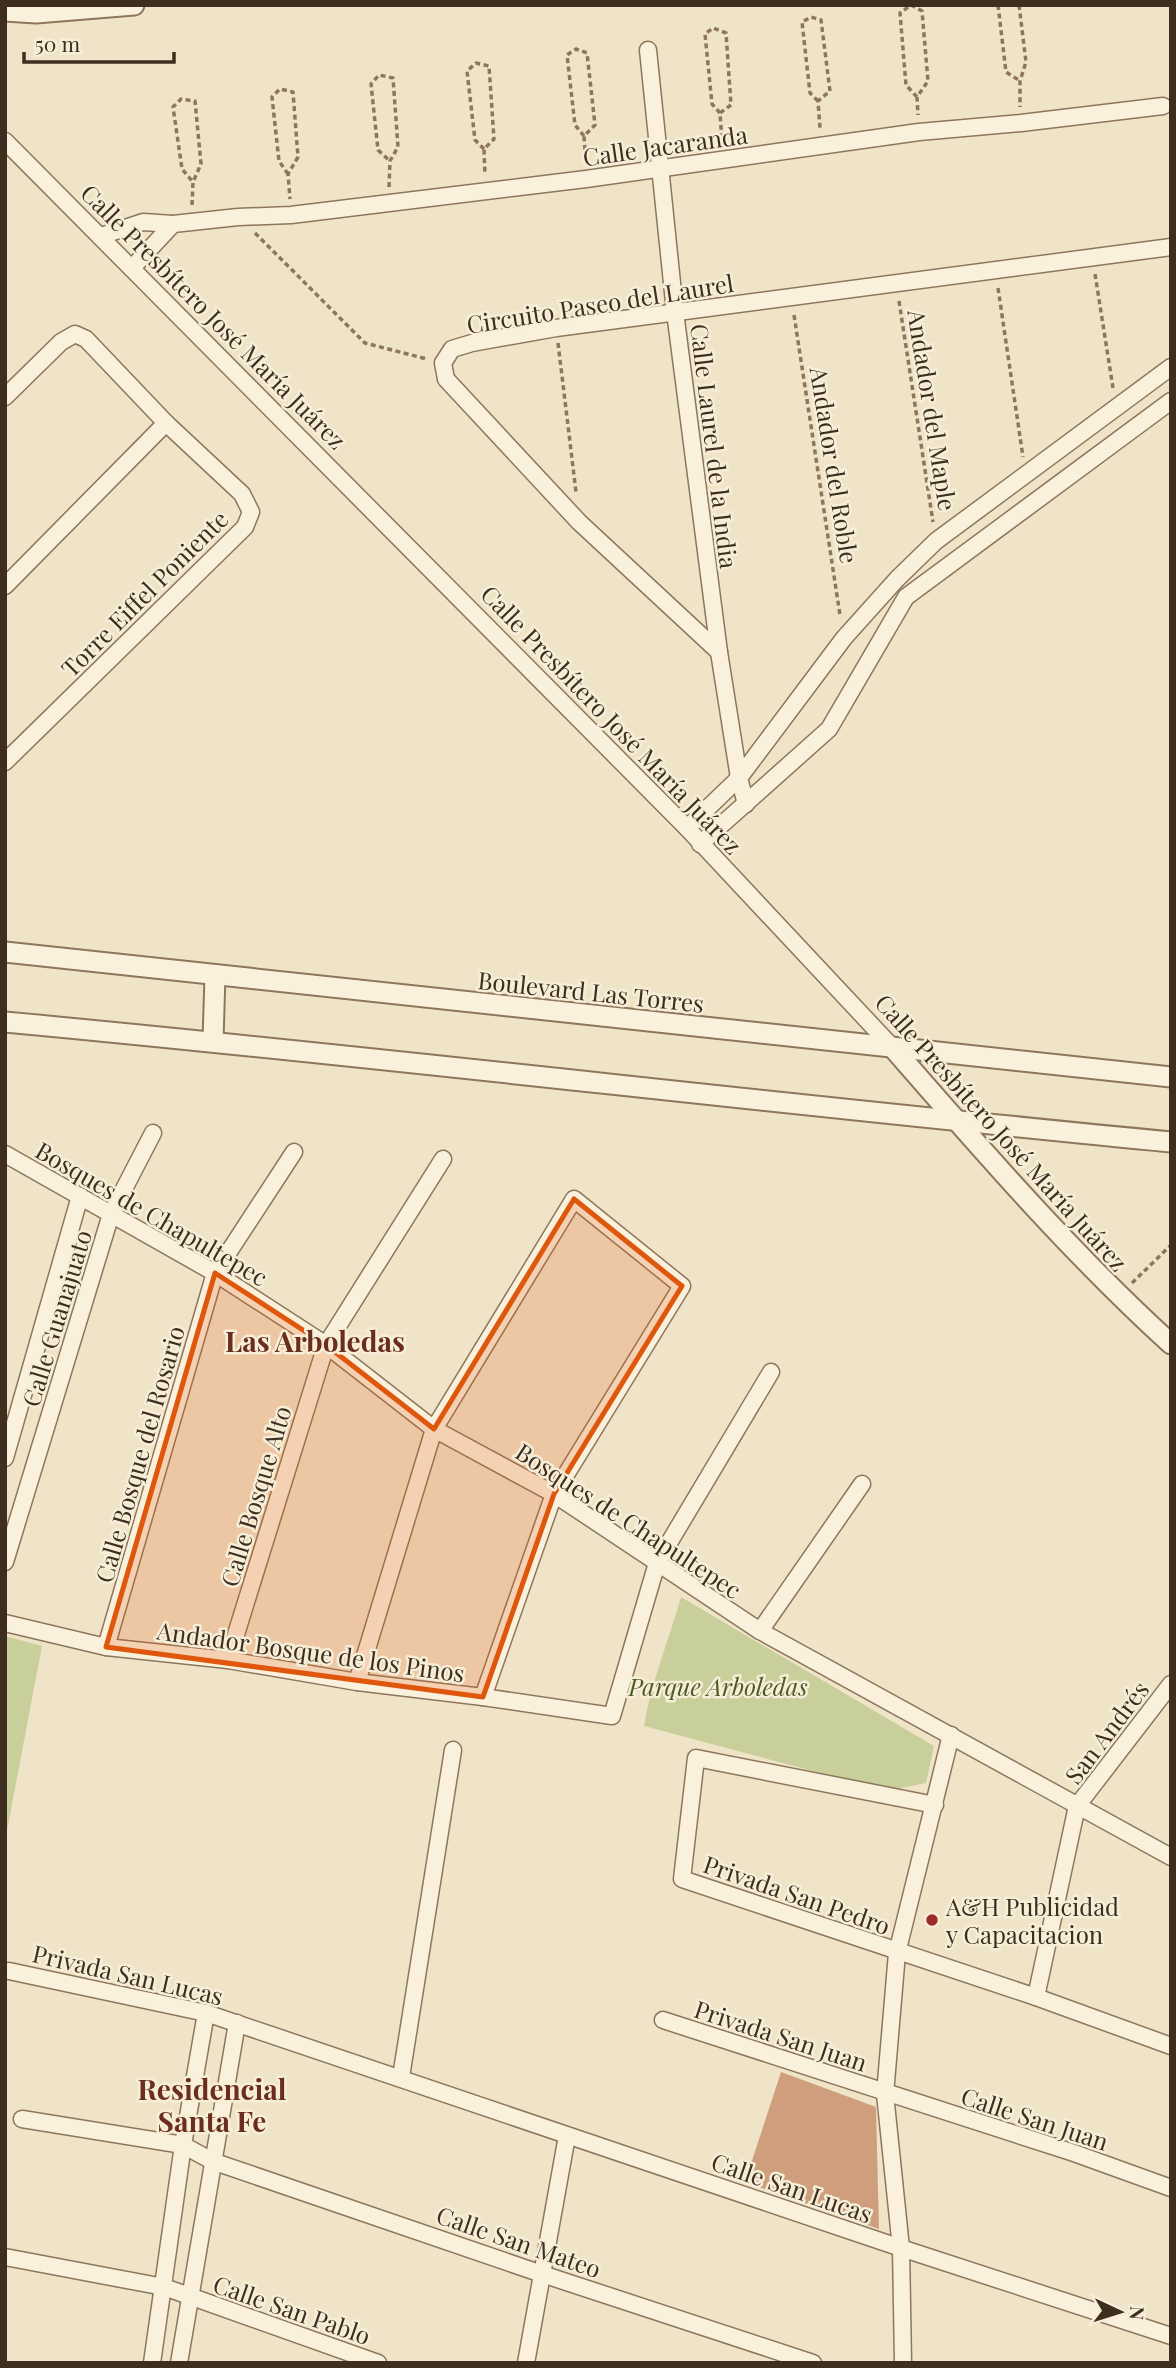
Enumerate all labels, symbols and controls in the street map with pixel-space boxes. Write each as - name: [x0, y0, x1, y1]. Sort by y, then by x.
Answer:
- scale bar: [24, 21, 175, 65]
- text: 50 m: [35, 29, 81, 57]
- street label: Calle Jacaranda: [581, 118, 749, 172]
- street label: Calle Presbítero José María Juárez: [75, 177, 353, 455]
- street label: Circuito Paseo del Laurel: [464, 266, 736, 340]
- street label: Andador del Maple: [901, 306, 965, 513]
- street label: Calle Laurel de la India: [684, 322, 746, 570]
- street label: Andador del Roble: [804, 364, 866, 565]
- street label: Torre Eiffel Poniente: [54, 503, 234, 683]
- street label: Calle Presbítero José María Juárez: [475, 578, 749, 860]
- street label: Boulevard Las Torres: [476, 963, 706, 1019]
- street label: Calle Presbítero José María Juárez: [869, 987, 1135, 1277]
- street label: Bosques de Chapultepec: [30, 1133, 274, 1293]
- street label: Calle Guanajuato: [14, 1226, 98, 1410]
- street label: Calle Bosque del Rosario: [87, 1322, 191, 1586]
- district label: Las Arboledas: [225, 1322, 405, 1359]
- street label: Calle Bosque Alto: [212, 1402, 298, 1590]
- street label: Bosques de Chapultepec: [510, 1435, 748, 1605]
- street label: Andador Bosque de los Pinos: [154, 1613, 467, 1688]
- park label: Parque Arboledas: [627, 1670, 808, 1702]
- street label: San Andrés: [1057, 1674, 1155, 1790]
- street label: Privada San Pedro: [699, 1847, 895, 1941]
- place label: A&H Publicidad y Capacitacion: [945, 1890, 1119, 1950]
- marker: A&H Publicidad y Capacitacion: [924, 1912, 940, 1928]
- street label: Privada San Lucas: [30, 1937, 226, 2011]
- street label: Privada San Juan: [691, 1992, 871, 2078]
- district label: Residencial Santa Fe: [137, 2070, 287, 2139]
- street label: Calle San Juan: [957, 2079, 1113, 2157]
- street label: Calle San Lucas: [708, 2145, 876, 2229]
- street label: Calle San Mateo: [433, 2198, 605, 2284]
- street label: Calle San Pablo: [209, 2267, 375, 2351]
- north arrow: [1085, 2277, 1155, 2347]
- text: N: [1124, 2306, 1151, 2321]

